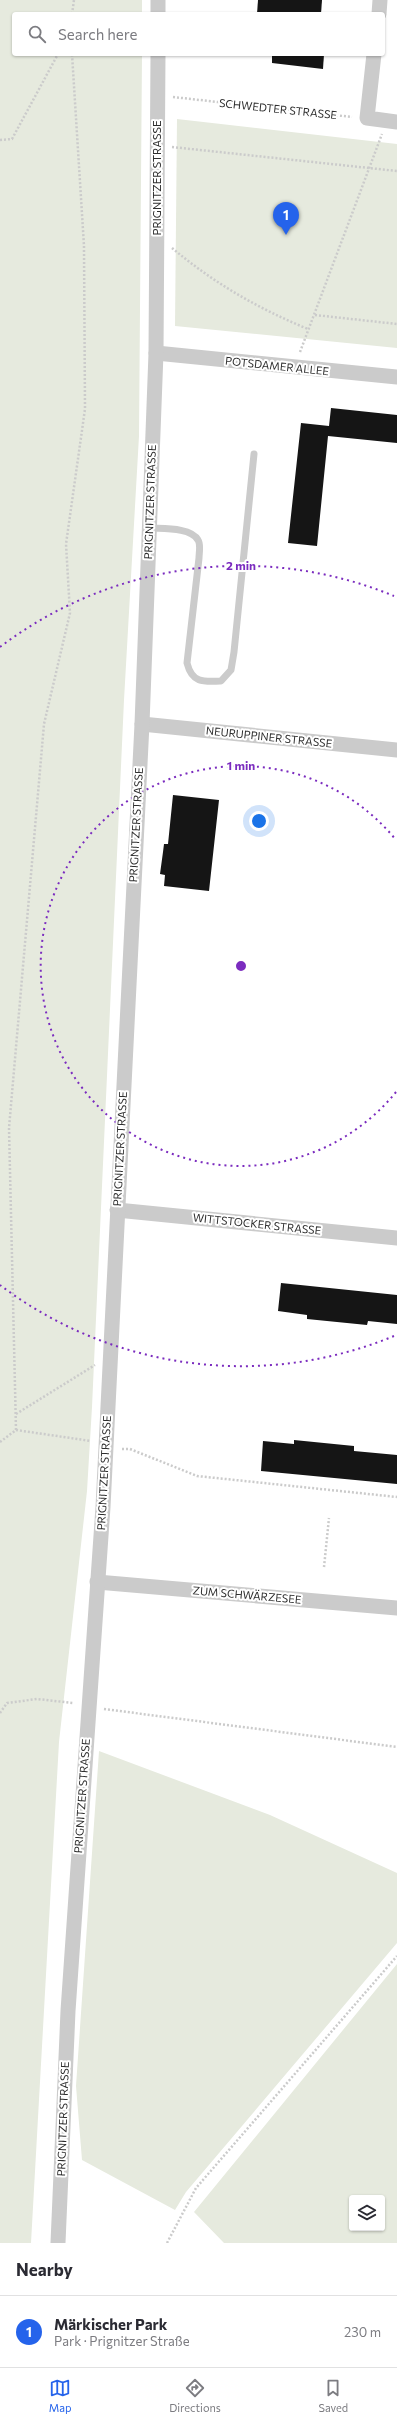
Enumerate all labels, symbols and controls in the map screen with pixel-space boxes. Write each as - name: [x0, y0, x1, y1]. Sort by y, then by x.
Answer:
- search box: [12, 12, 385, 56]
- icon: search: [26, 23, 48, 45]
- text: Search here: [58, 25, 137, 43]
- street label: SCHWEDTER STRASSE: [218, 96, 338, 121]
- street label: PRIGNITZER STRASSE: [150, 121, 163, 235]
- pin: 1: [273, 202, 299, 235]
- street label: POTSDAMER ALLEE: [225, 354, 330, 377]
- street label: PRIGNITZER STRASSE: [141, 444, 158, 560]
- text: 2 min: [226, 558, 256, 572]
- street label: NEURUPPINER STRASSE: [205, 723, 333, 750]
- text: 1 min: [227, 758, 255, 772]
- street label: PRIGNITZER STRASSE: [126, 767, 145, 883]
- your location: [249, 811, 269, 831]
- centre of rings: [234, 959, 248, 973]
- street label: PRIGNITZER STRASSE: [110, 1091, 129, 1207]
- street label: WITTSTOCKER STRASSE: [192, 1210, 322, 1237]
- street label: PRIGNITZER STRASSE: [94, 1415, 113, 1531]
- street label: ZUM SCHWÄRZESEE: [192, 1582, 302, 1606]
- street label: PRIGNITZER STRASSE: [71, 1738, 92, 1854]
- street label: PRIGNITZER STRASSE: [54, 2061, 71, 2177]
- map controls: [349, 2195, 385, 2231]
- button: layers: [349, 2195, 385, 2231]
- text: Nearby: [16, 2259, 73, 2280]
- text: Märkischer Park: [54, 2315, 167, 2333]
- text: 1: [26, 2324, 32, 2340]
- text: 230 m: [344, 2324, 381, 2340]
- text: Park · Prignitzer Straße: [54, 2333, 190, 2349]
- tab: Map: [49, 2377, 72, 2414]
- tab: Directions: [169, 2377, 221, 2414]
- tab: Saved: [318, 2377, 348, 2414]

